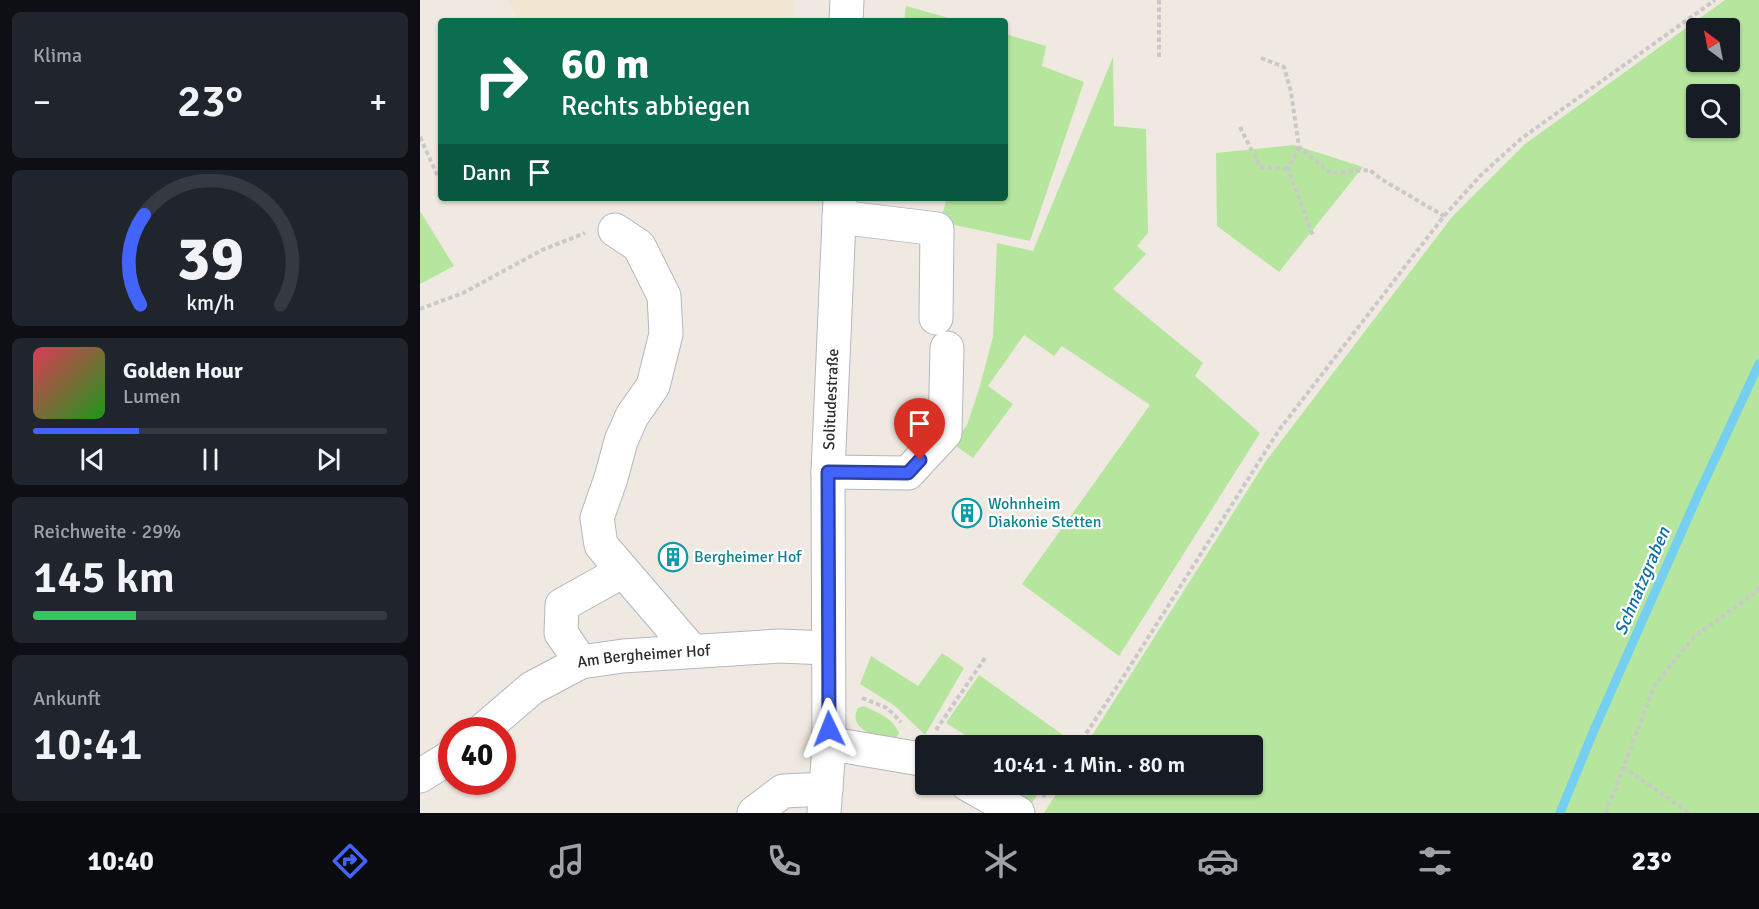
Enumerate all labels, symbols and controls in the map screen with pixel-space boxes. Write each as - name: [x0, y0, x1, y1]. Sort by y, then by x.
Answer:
- north arrow: [1686, 18, 1740, 72]
- map controls: [1686, 18, 1740, 138]
- text: 60 m: [561, 39, 650, 90]
- icon: right: [462, 42, 540, 120]
- text: Klima: [33, 43, 82, 68]
- text: 23°: [177, 74, 243, 129]
- text: −: [33, 82, 51, 123]
- text: +: [369, 82, 387, 123]
- button: search: [1686, 84, 1740, 138]
- text: Rechts abbiegen: [561, 90, 751, 123]
- icon: arrive: [523, 156, 556, 189]
- text: Dann: [462, 159, 511, 186]
- text: 39: [176, 220, 244, 297]
- text: km/h: [186, 291, 234, 317]
- street label: Solitudestraße: [819, 348, 843, 450]
- text: Golden Hour: [123, 357, 243, 384]
- text: Lumen: [123, 384, 181, 409]
- pin: [894, 398, 945, 460]
- icon: arrive: [903, 407, 936, 440]
- icon: previous: [76, 443, 109, 476]
- icon: pause: [194, 443, 227, 476]
- icon: next: [312, 443, 345, 476]
- place label: Wohnheim Diakonie Stetten: [988, 494, 1102, 532]
- building icon: Wohnheim Diakonie Stetten: [951, 497, 983, 529]
- text: Reichweite · 29%: [33, 519, 181, 544]
- water label: Schnatzgraben: [1609, 523, 1675, 638]
- building icon: Bergheimer Hof: [657, 541, 689, 573]
- place label: Bergheimer Hof: [694, 547, 802, 567]
- text: 145 km: [33, 550, 175, 605]
- street label: Am Bergheimer Hof: [576, 640, 711, 672]
- text: Ankunft: [33, 686, 101, 711]
- position arrow: [797, 697, 861, 761]
- text: 10:41: [33, 717, 143, 772]
- speed limit sign: 40: [438, 717, 516, 795]
- text: 10:41 · 1 Min. · 80 m: [993, 751, 1185, 778]
- icon: directions: [329, 840, 371, 882]
- icon: music: [546, 840, 588, 882]
- icon: phone: [763, 840, 805, 882]
- icon: climate: [980, 840, 1022, 882]
- icon: car: [1197, 840, 1239, 882]
- icon: filters: [1414, 840, 1456, 882]
- text: 10:40: [88, 845, 154, 878]
- text: 23°: [1631, 845, 1671, 878]

